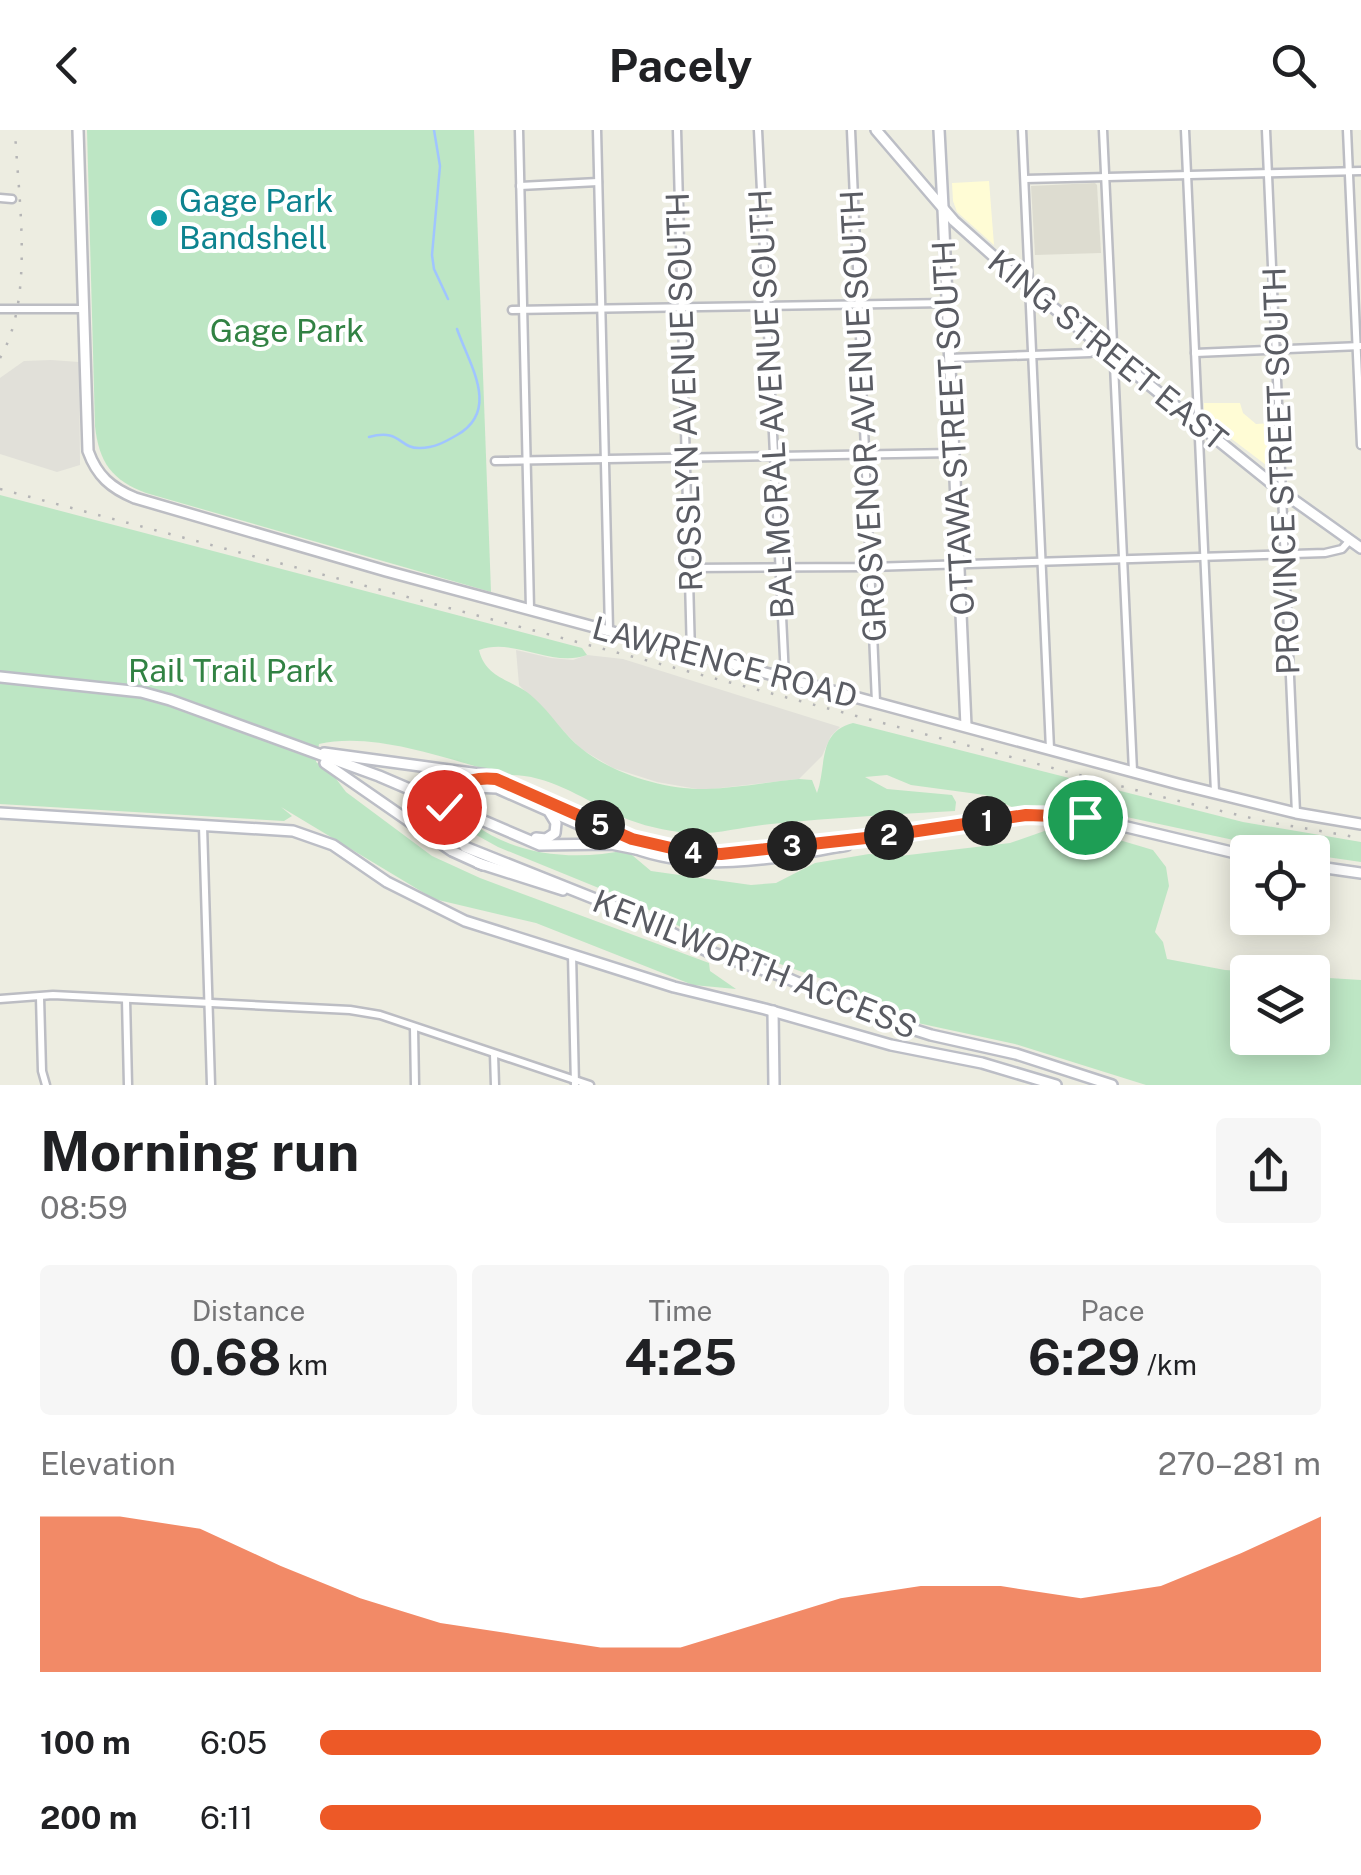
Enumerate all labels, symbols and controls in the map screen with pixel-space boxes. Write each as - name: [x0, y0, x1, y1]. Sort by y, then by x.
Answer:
- icon: back: [40, 38, 95, 93]
- icon: search: [1266, 38, 1321, 93]
- text: Pacely: [609, 39, 752, 92]
- place label: Gage Park Bandshell: [179, 182, 333, 256]
- street label: BALMORAL AVENUE SOUTH: [741, 188, 801, 620]
- street label: GROSVENOR AVENUE SOUTH: [833, 189, 893, 643]
- street label: ROSSLYN AVENUE SOUTH: [659, 192, 709, 592]
- marker: Gage Park Bandshell: [148, 207, 170, 229]
- street label: OTTAWA STREET SOUTH: [925, 240, 981, 616]
- street label: KING STREET EAST: [981, 242, 1235, 458]
- street label: PROVINCE STREET SOUTH: [1255, 267, 1307, 675]
- park label: Gage Park: [210, 312, 364, 349]
- street label: LAWRENCE ROAD: [589, 609, 861, 715]
- park label: Rail Trail Park: [128, 652, 334, 689]
- pin: [402, 765, 487, 850]
- pin: [1043, 775, 1128, 860]
- icon: check: [417, 780, 472, 835]
- icon: arrive: [1058, 790, 1113, 845]
- pin: 1: [962, 796, 1012, 846]
- pin: 5: [575, 800, 625, 850]
- text: 1: [981, 804, 993, 837]
- text: 5: [591, 808, 609, 841]
- pin: 2: [864, 810, 914, 860]
- text: 2: [880, 818, 898, 851]
- pin: 3: [767, 821, 817, 871]
- pin: 4: [668, 828, 718, 878]
- text: 3: [783, 829, 801, 862]
- map controls: [1230, 835, 1330, 1055]
- button: locate: [1230, 835, 1330, 935]
- text: 4: [684, 836, 702, 869]
- street label: KENILWORTH ACCESS: [588, 882, 922, 1046]
- button: layers: [1230, 955, 1330, 1055]
- button: share: [1216, 1118, 1321, 1223]
- text: Morning run: [40, 1119, 359, 1183]
- text: 08:59: [40, 1189, 128, 1226]
- text: Distance: [192, 1294, 305, 1327]
- text: Time: [649, 1294, 712, 1327]
- text: Pace: [1080, 1294, 1145, 1327]
- text: 0.68: [169, 1327, 281, 1386]
- text: 4:25: [624, 1327, 737, 1386]
- text: 6:29: [1028, 1327, 1140, 1386]
- text: km: [281, 1348, 328, 1381]
- text: /km: [1140, 1348, 1197, 1381]
- text: Elevation: [40, 1445, 176, 1482]
- text: 270–281 m: [1158, 1445, 1321, 1482]
- text: 100 m: [40, 1724, 131, 1761]
- text: 6:05: [200, 1724, 267, 1761]
- text: 200 m: [40, 1799, 137, 1836]
- text: 6:11: [200, 1799, 253, 1836]

